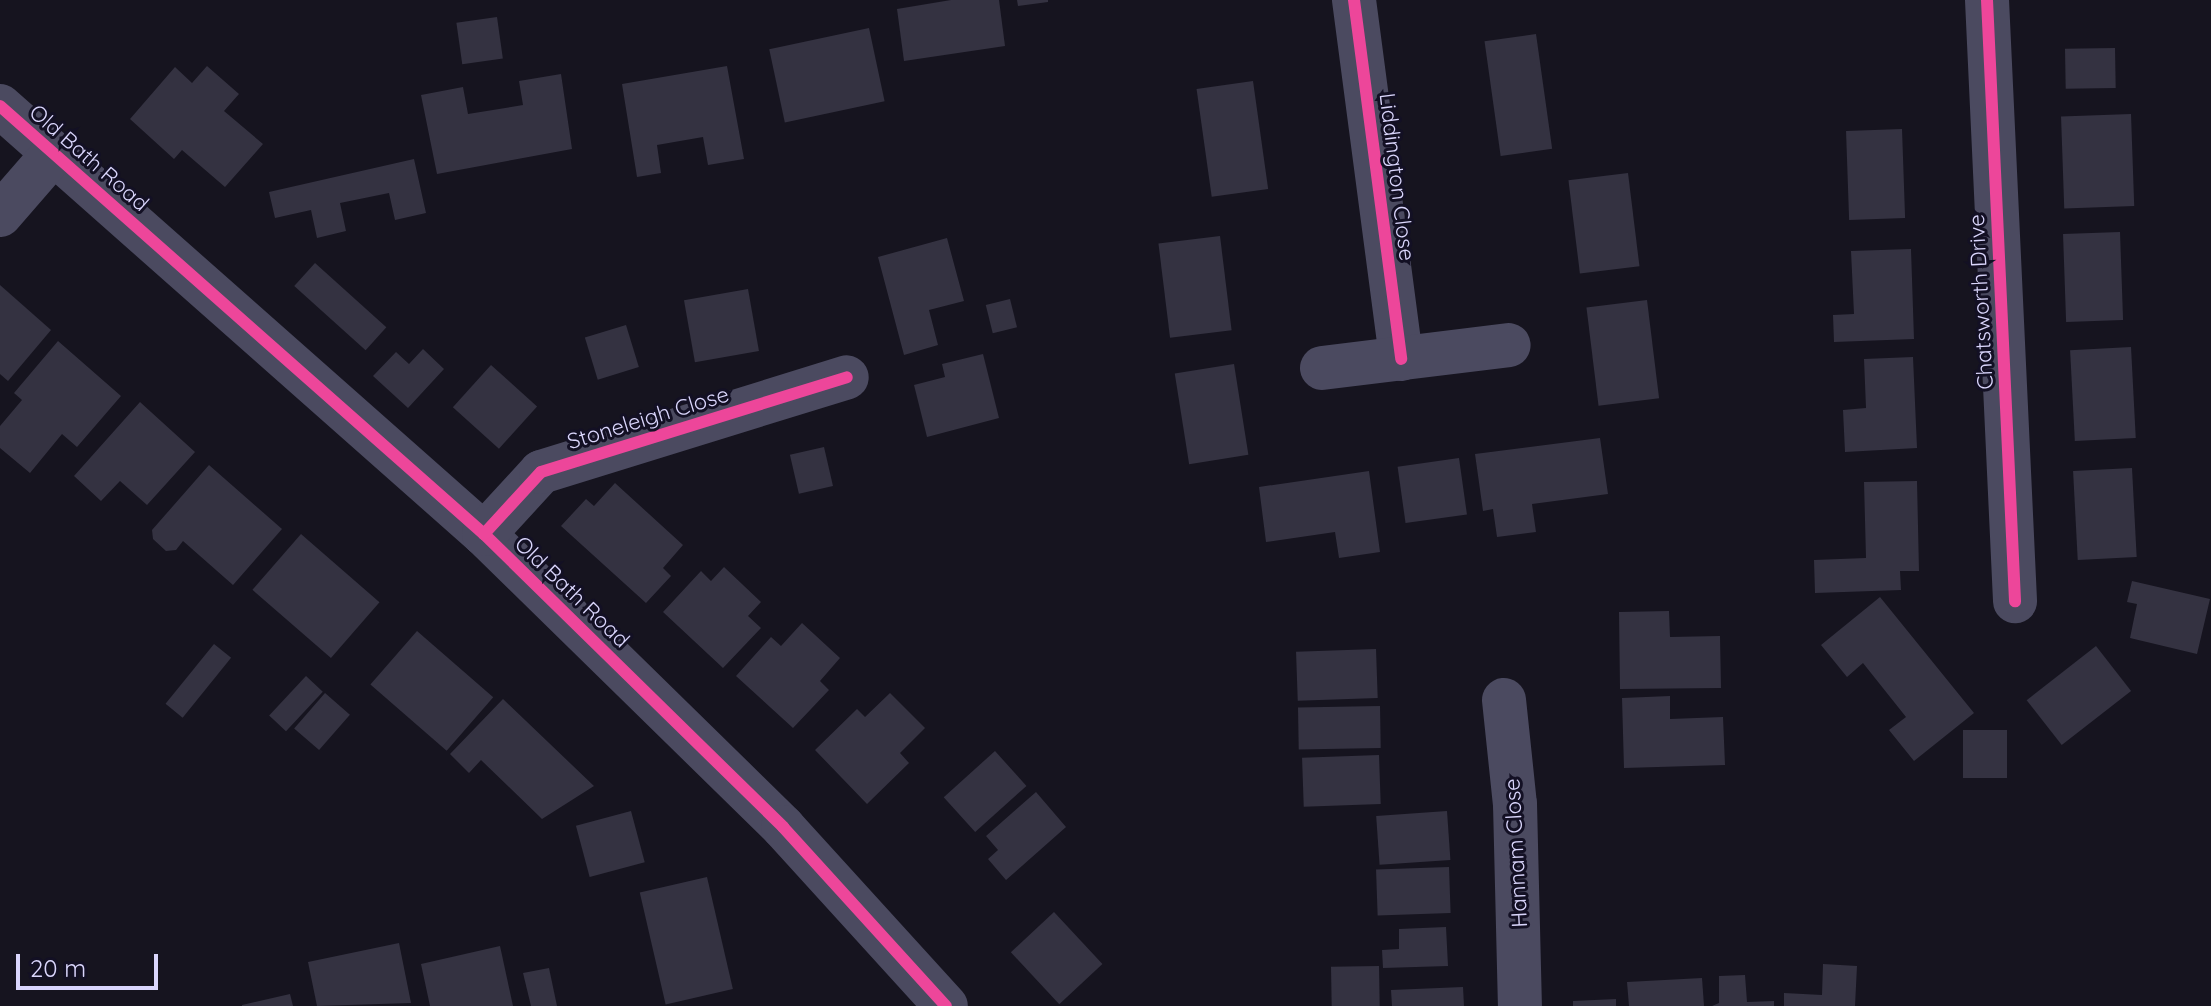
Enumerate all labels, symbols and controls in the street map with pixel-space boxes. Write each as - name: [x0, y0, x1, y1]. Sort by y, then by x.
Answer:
- street label: Liddington Close: [1374, 92, 1420, 262]
- street label: Old Bath Road: [24, 99, 154, 217]
- street label: Chatsworth Drive: [1963, 214, 1999, 390]
- street label: Stoneleigh Close: [564, 381, 732, 455]
- street label: Old Bath Road: [509, 531, 635, 653]
- street label: Hannam Close: [1499, 778, 1533, 928]
- scale bar: [20, 938, 162, 988]
- text: 20 m: [30, 953, 86, 983]

